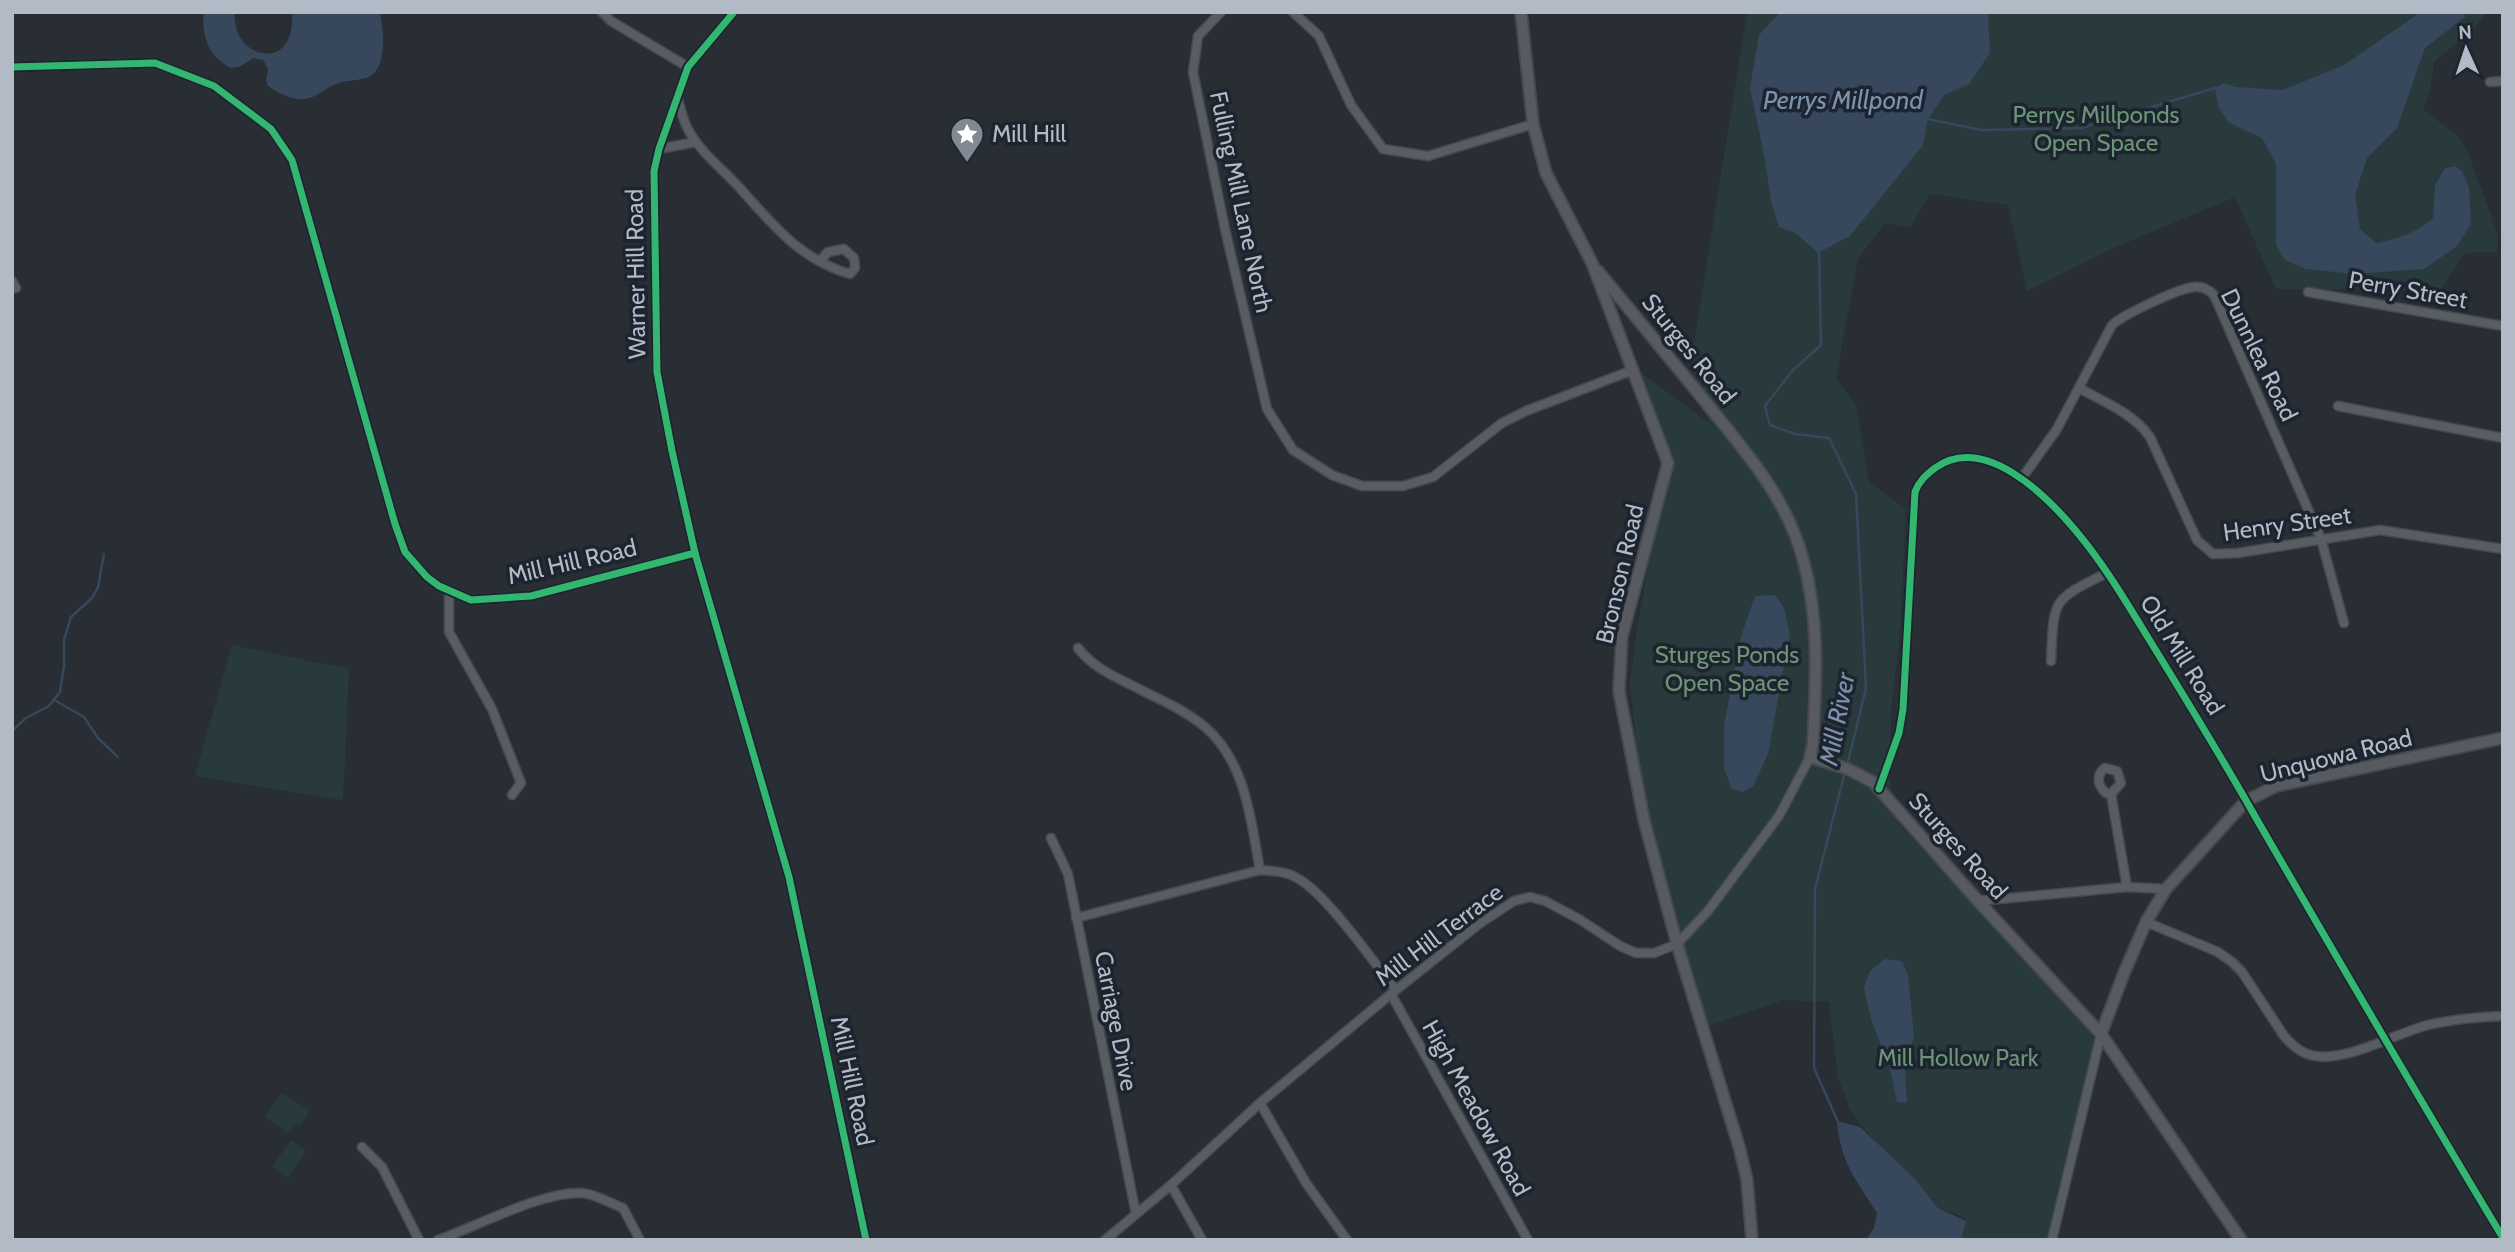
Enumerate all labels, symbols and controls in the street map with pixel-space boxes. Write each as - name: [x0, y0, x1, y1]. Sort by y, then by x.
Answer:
- north arrow: [2431, 14, 2501, 84]
- text: N: [2458, 21, 2472, 44]
- water label: Perrys Millpond: [1763, 84, 1924, 116]
- street label: Fulling Mill Lane North: [1204, 89, 1279, 315]
- park label: Perrys Millponds Open Space: [2012, 100, 2180, 157]
- place icon: Mill Hill: [948, 115, 986, 164]
- place label: Mill Hill: [992, 119, 1067, 148]
- street label: Warner Hill Road: [620, 189, 651, 359]
- street label: Perry Street: [2346, 265, 2470, 314]
- street label: Dunnlea Road: [2215, 284, 2304, 426]
- street label: Sturges Road: [1636, 288, 1743, 410]
- street label: Henry Street: [2221, 500, 2353, 547]
- street label: Bronson Road: [1589, 501, 1650, 646]
- street label: Mill Hill Road: [504, 533, 639, 590]
- street label: Old Mill Road: [2134, 589, 2231, 720]
- park label: Sturges Ponds Open Space: [1655, 640, 1799, 697]
- water label: Mill River: [1812, 669, 1862, 769]
- street label: Unquowa Road: [2257, 723, 2415, 788]
- street label: Sturges Road: [1903, 786, 2014, 905]
- street label: Mill Hill Terrace: [1369, 877, 1508, 992]
- street label: Carriage Drive: [1089, 949, 1144, 1093]
- street label: Mill Hill Road: [825, 1013, 880, 1148]
- street label: High Meadow Road: [1416, 1015, 1537, 1201]
- park label: Mill Hollow Park: [1877, 1043, 2039, 1072]

